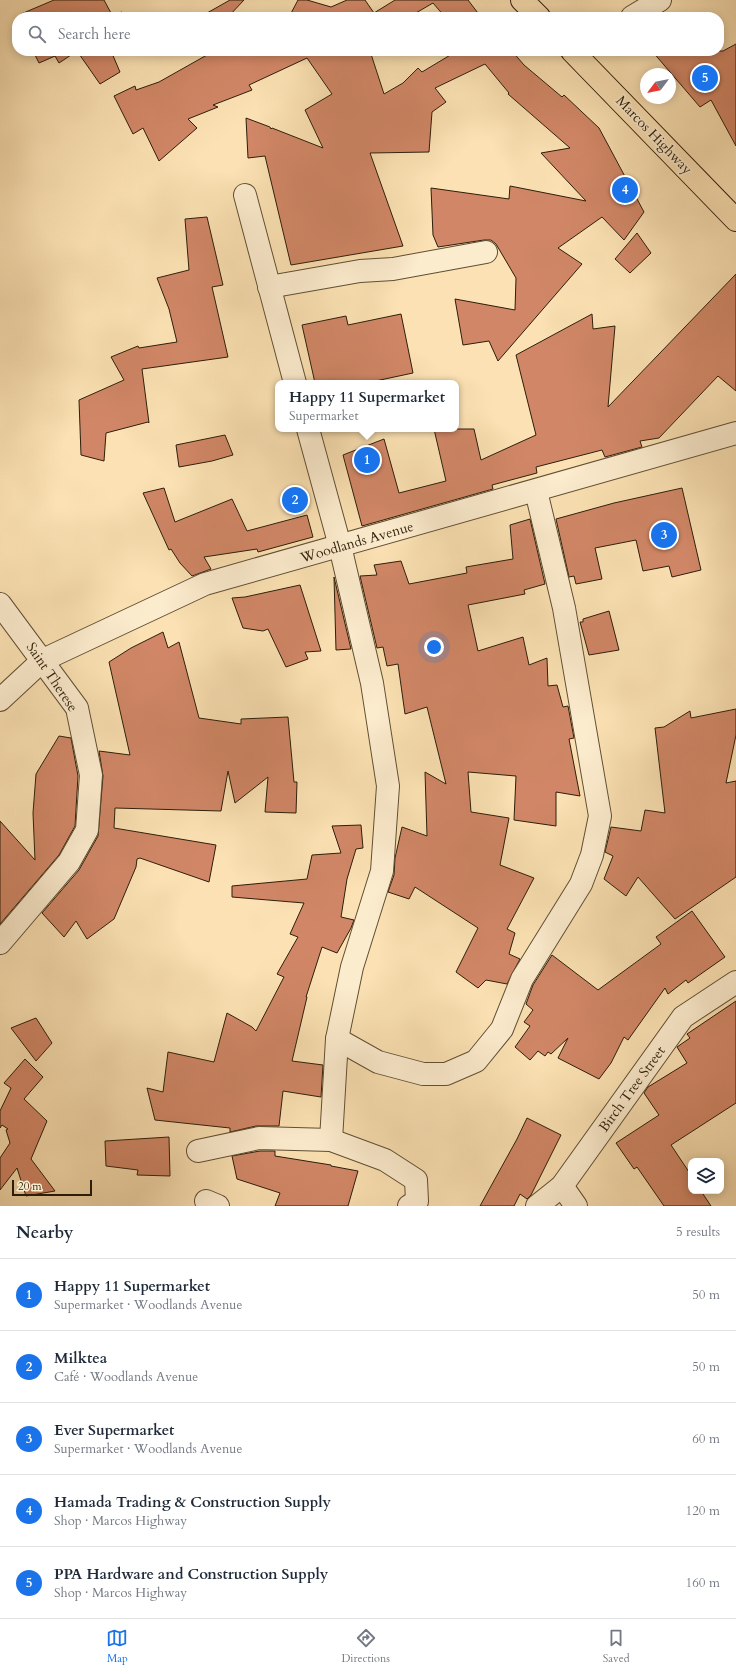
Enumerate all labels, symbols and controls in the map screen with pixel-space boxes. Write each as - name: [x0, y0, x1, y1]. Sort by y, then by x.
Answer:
- search box: [12, 12, 724, 56]
- icon: search: [26, 23, 48, 45]
- text: Search here: [58, 24, 131, 44]
- pin: 5: [692, 63, 718, 93]
- north arrow: [640, 68, 676, 104]
- street label: Marcos Highway: [612, 92, 697, 179]
- pin: 4: [612, 175, 638, 205]
- popup: [275, 380, 459, 432]
- text: Happy 11 Supermarket: [289, 387, 445, 407]
- text: Supermarket: [289, 407, 359, 425]
- pin: 1: [354, 445, 380, 475]
- pin: 2: [282, 485, 308, 515]
- street label: Woodlands Avenue: [297, 517, 416, 568]
- pin: 3: [651, 520, 677, 550]
- your location: [424, 637, 444, 657]
- street label: Saint Therese: [22, 639, 82, 715]
- street label: Birch Tree Street: [594, 1042, 670, 1136]
- map controls: [688, 1158, 724, 1194]
- button: layers: [688, 1158, 724, 1194]
- scale bar: [12, 1178, 92, 1197]
- text: 20 m: [18, 1179, 42, 1194]
- text: Nearby: [16, 1221, 73, 1244]
- text: 5 results: [676, 1223, 720, 1241]
- text: Happy 11 Supermarket: [54, 1276, 210, 1296]
- text: 1: [26, 1286, 32, 1304]
- text: 50 m: [692, 1286, 720, 1304]
- text: Supermarket · Woodlands Avenue: [54, 1296, 242, 1314]
- text: Milktea: [54, 1348, 107, 1368]
- text: 2: [26, 1358, 32, 1376]
- text: 50 m: [692, 1358, 720, 1376]
- text: Café · Woodlands Avenue: [54, 1368, 198, 1386]
- text: Ever Supermarket: [54, 1420, 174, 1440]
- text: 3: [26, 1430, 32, 1448]
- text: 60 m: [692, 1430, 720, 1448]
- text: Supermarket · Woodlands Avenue: [54, 1440, 242, 1458]
- text: Hamada Trading & Construction Supply: [54, 1492, 331, 1512]
- text: 4: [26, 1502, 32, 1520]
- text: 120 m: [686, 1502, 720, 1520]
- text: Shop · Marcos Highway: [54, 1512, 187, 1530]
- text: PPA Hardware and Construction Supply: [54, 1564, 328, 1584]
- text: 5: [26, 1574, 32, 1592]
- text: 160 m: [686, 1574, 720, 1592]
- text: Shop · Marcos Highway: [54, 1584, 187, 1602]
- tab: Map: [106, 1627, 128, 1666]
- tab: Directions: [341, 1627, 390, 1666]
- tab: Saved: [603, 1627, 630, 1666]

